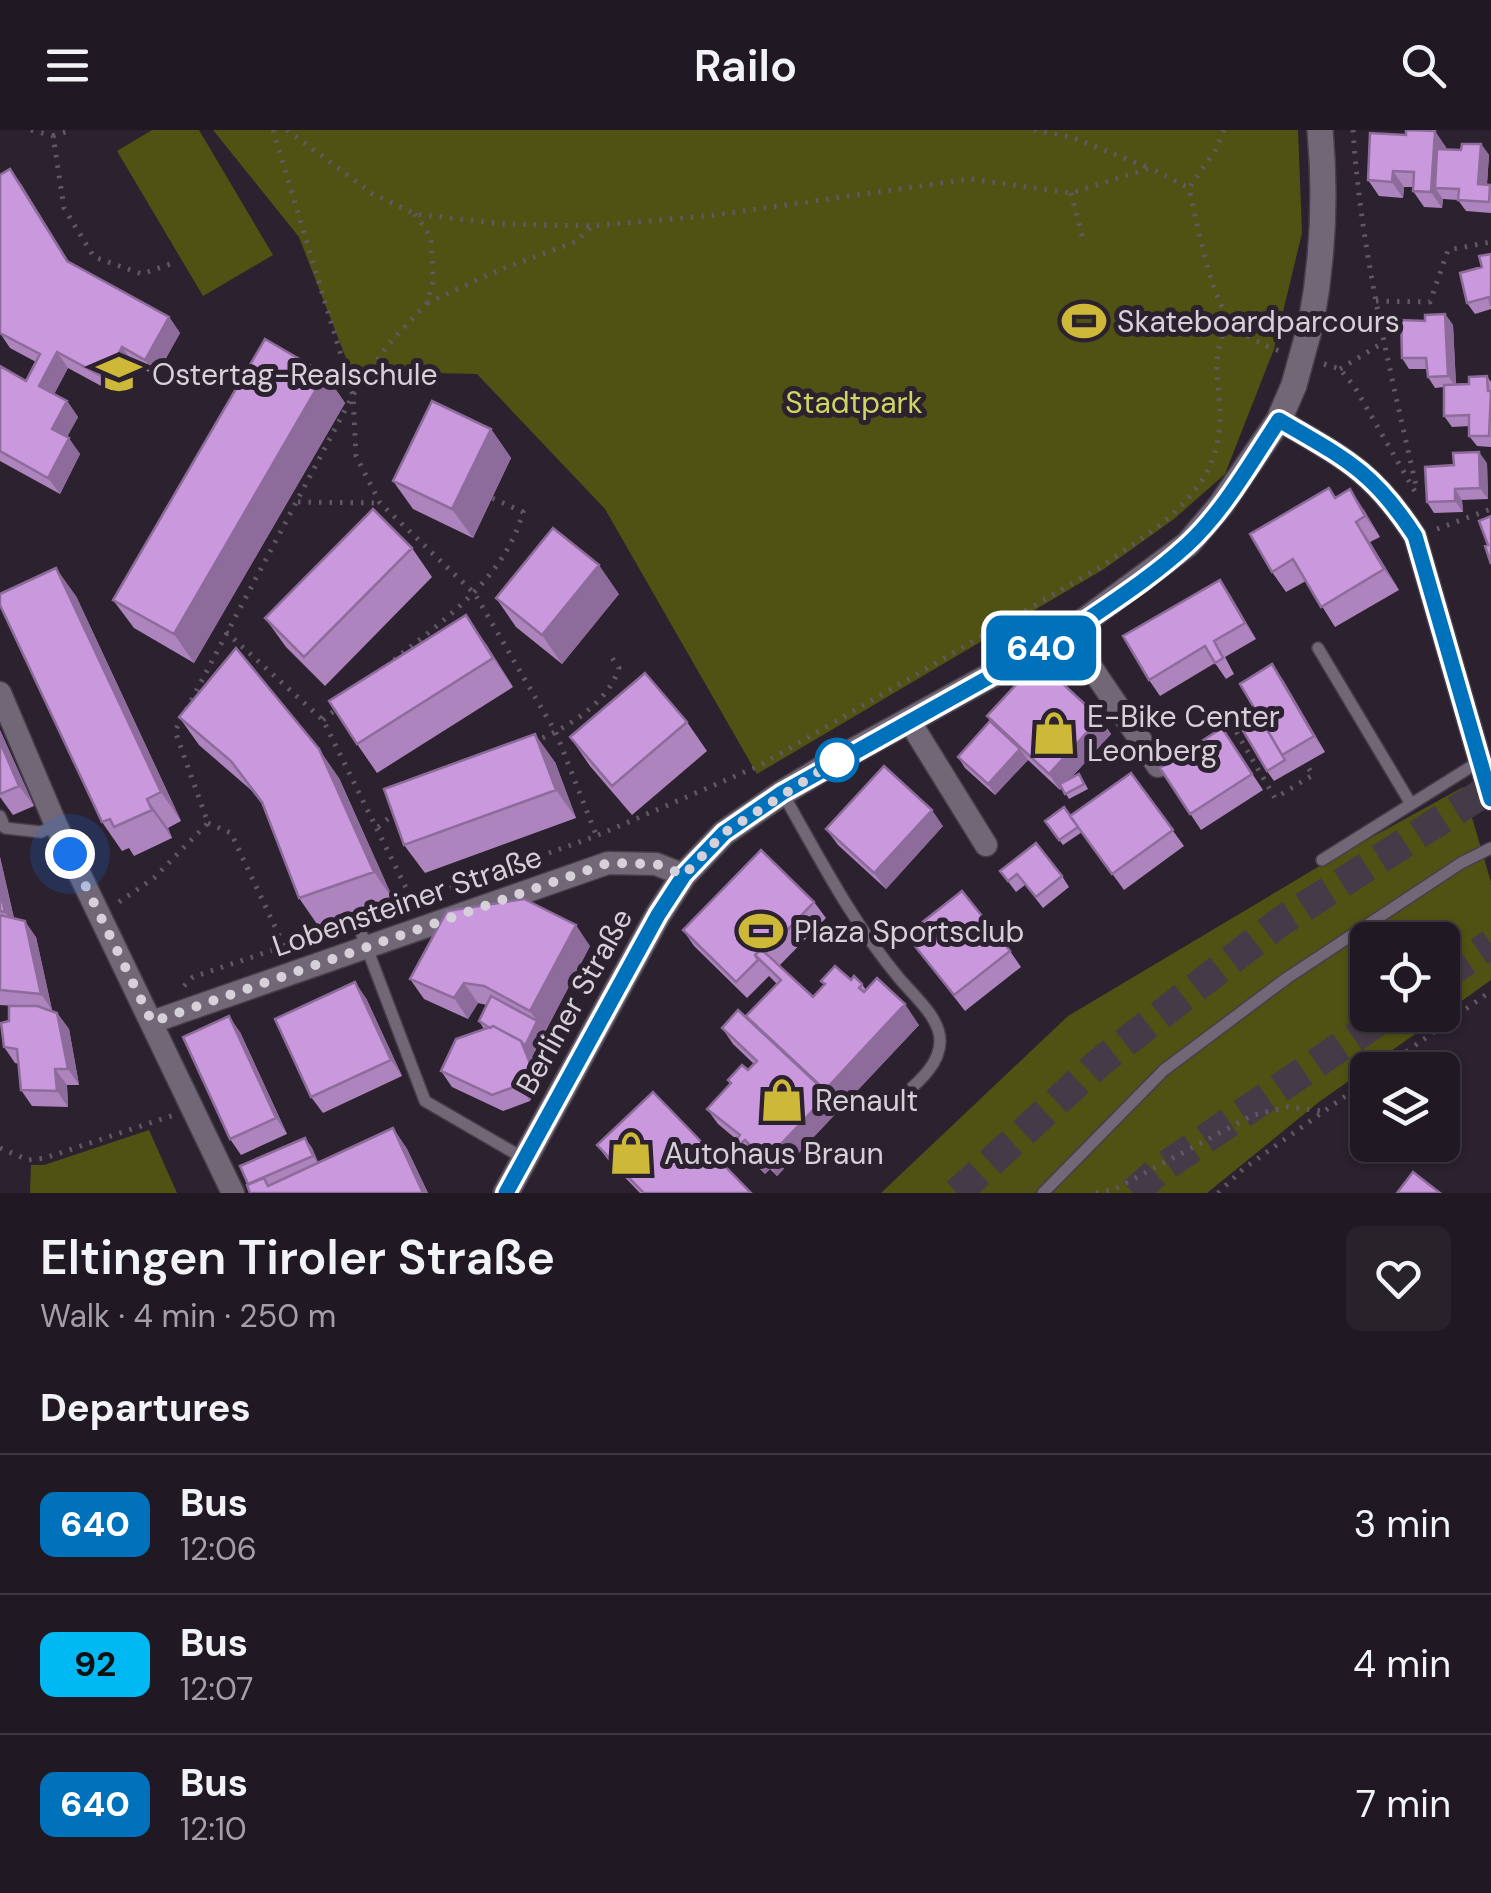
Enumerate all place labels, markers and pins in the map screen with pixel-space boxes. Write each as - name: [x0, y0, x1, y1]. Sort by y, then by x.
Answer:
- sports icon: Skateboardparcours: [1060, 297, 1108, 345]
- place label: Skateboardparcours: [1117, 302, 1400, 341]
- school or university icon: Ostertag-Realschule: [95, 350, 143, 398]
- place label: Ostertag-Realschule: [152, 355, 438, 394]
- place label: E-Bike Center Leonberg: [1087, 697, 1280, 770]
- shop icon: E-Bike Center Leonberg: [1030, 709, 1078, 757]
- unlabelled marker: [816, 739, 858, 781]
- sports icon: Plaza Sportsclub: [737, 907, 785, 955]
- place label: Plaza Sportsclub: [794, 912, 1024, 951]
- shop icon: Renault: [758, 1076, 806, 1124]
- place label: Renault: [815, 1081, 918, 1120]
- shop icon: Autohaus Braun: [607, 1129, 655, 1177]
- place label: Autohaus Braun: [664, 1134, 884, 1173]

